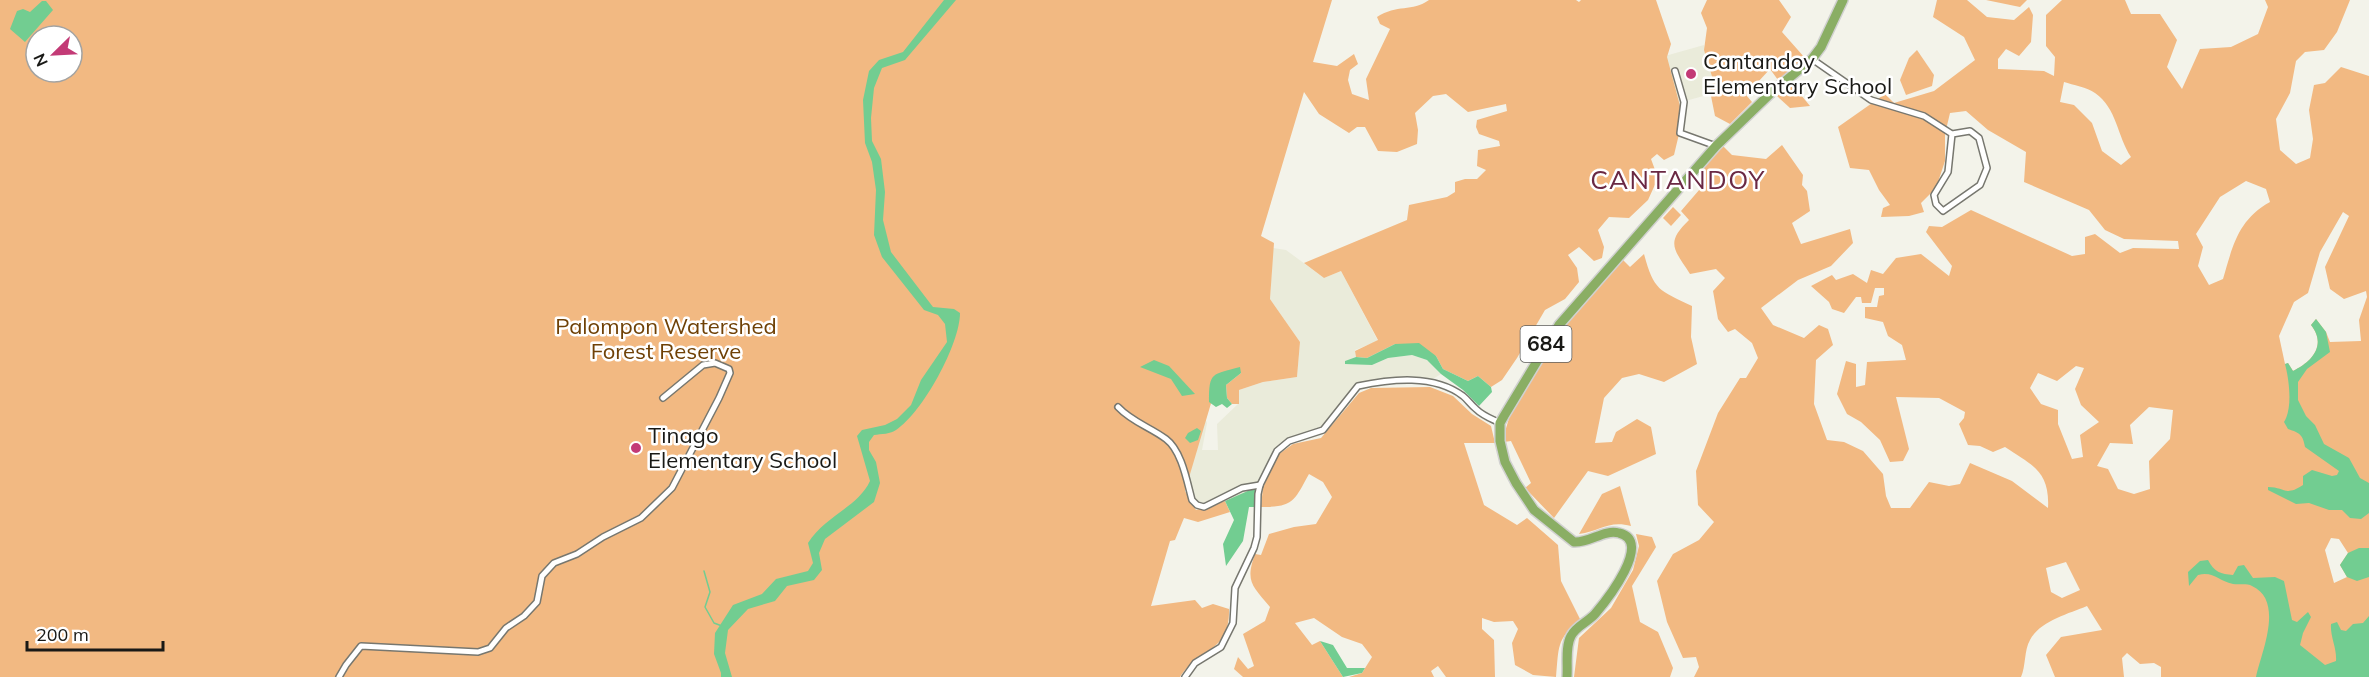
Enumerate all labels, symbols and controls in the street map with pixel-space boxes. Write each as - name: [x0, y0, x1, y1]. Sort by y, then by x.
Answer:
- north arrow: [24, 24, 84, 84]
- place label: Cantandoy Elementary School: [1703, 47, 1892, 100]
- text: N: [29, 51, 52, 70]
- marker: Cantandoy Elementary School: [1684, 67, 1698, 81]
- district label: CANTANDOY: [1590, 163, 1766, 196]
- park label: Palompon Watershed Forest Reserve: [555, 312, 777, 365]
- road number: 684: [1520, 326, 1572, 362]
- place label: Tinago Elementary School: [648, 421, 837, 474]
- marker: Tinago Elementary School: [629, 441, 643, 455]
- scale bar: [27, 614, 164, 652]
- text: 200 m: [36, 623, 89, 646]

